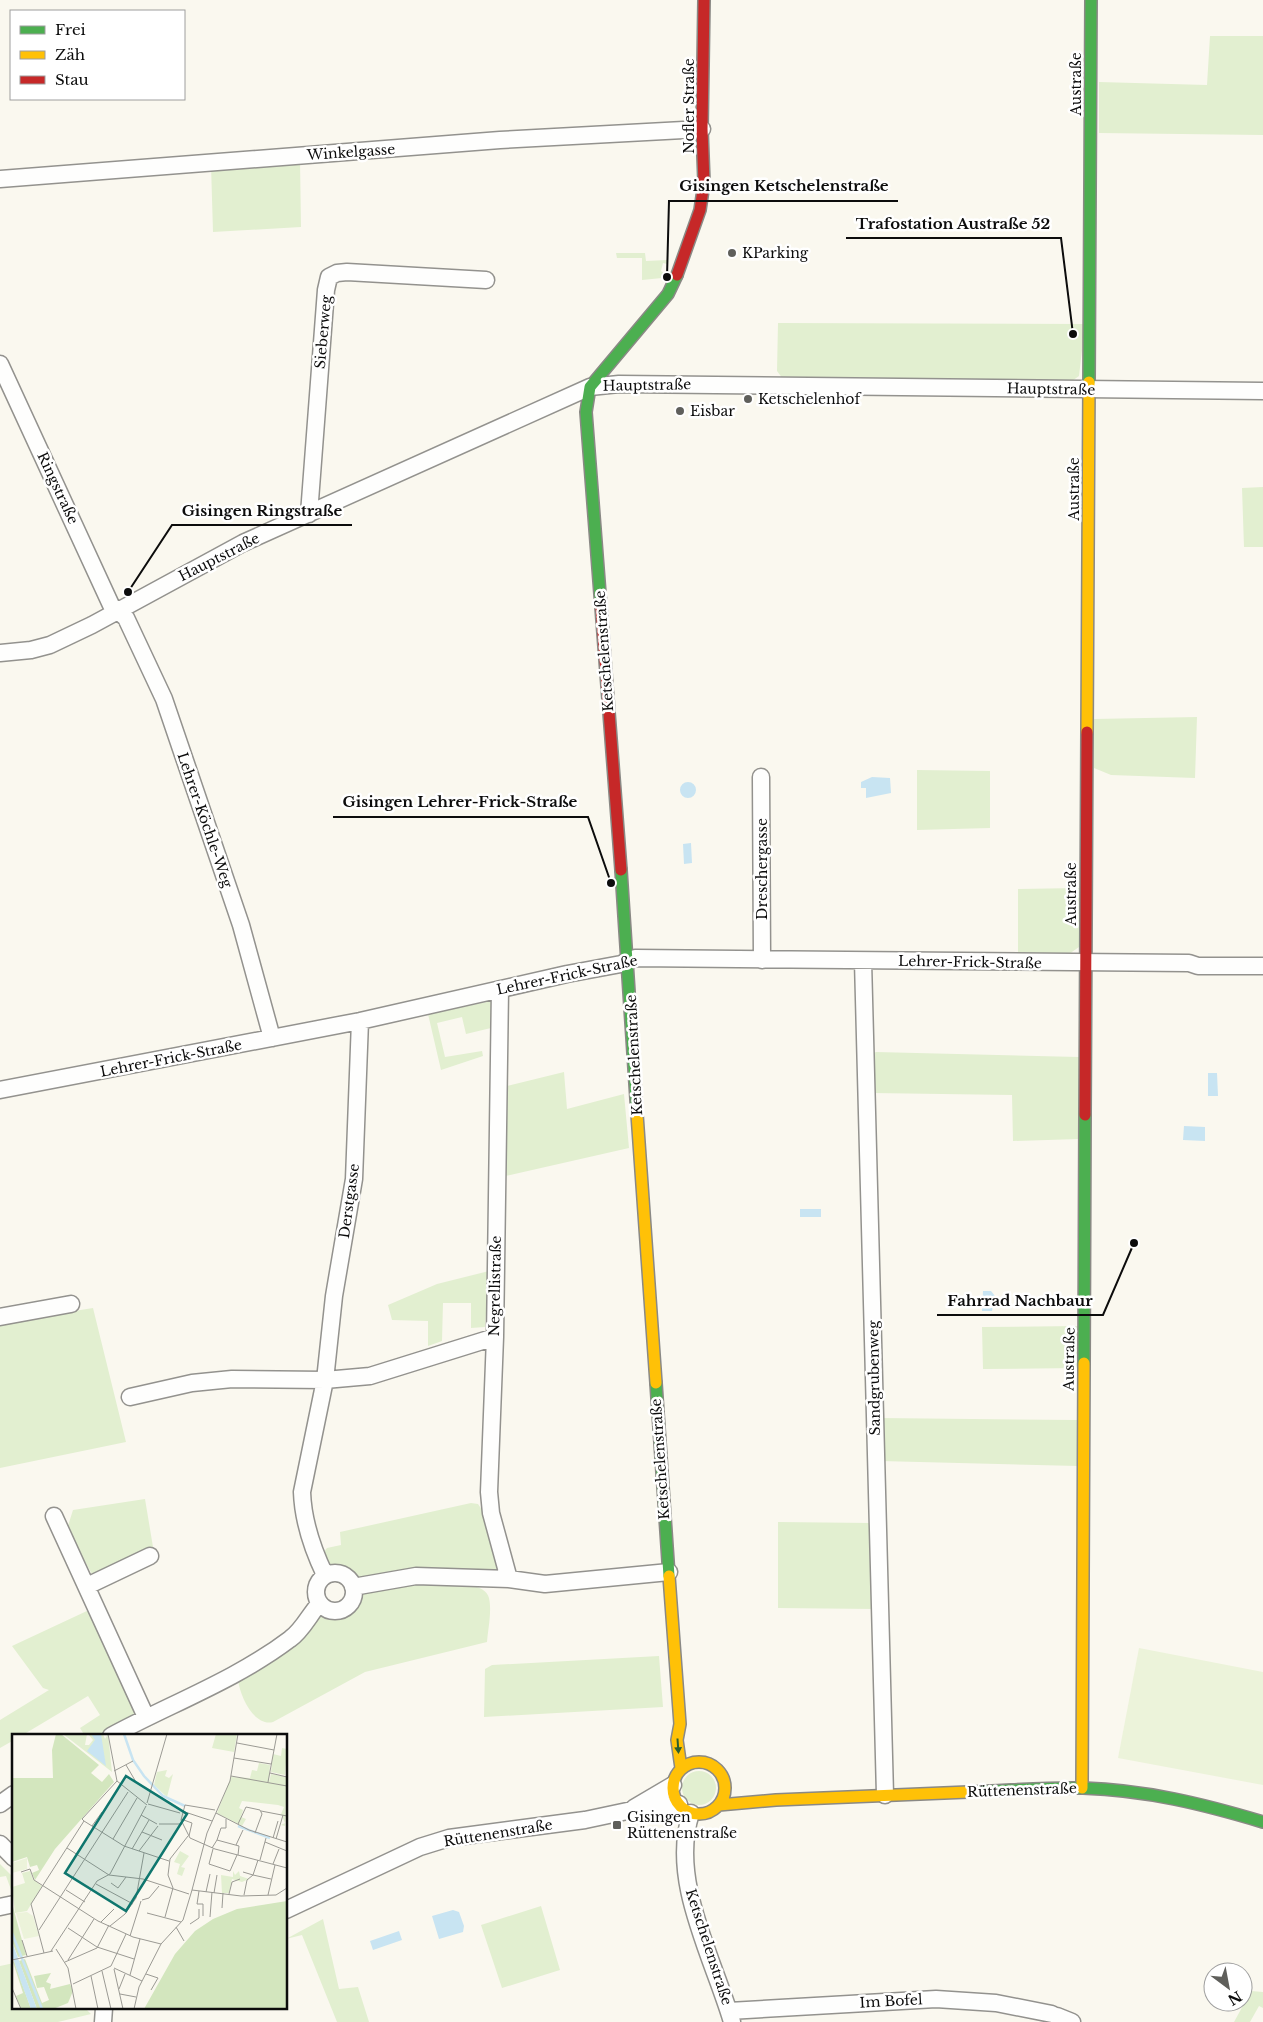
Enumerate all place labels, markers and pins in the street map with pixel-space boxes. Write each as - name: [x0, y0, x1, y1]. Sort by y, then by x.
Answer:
- callout: Gisingen Ketschelenstraße: [669, 171, 898, 201]
- callout: Trafostation Austraße 52: [846, 208, 1061, 238]
- place label: KParking: [742, 244, 809, 262]
- marker: KParking: [726, 247, 738, 259]
- place label: Ketschelenhof: [758, 390, 862, 408]
- marker: Ketschelenhof: [742, 393, 754, 405]
- place label: Eisbar: [690, 402, 735, 420]
- marker: Eisbar: [674, 405, 686, 417]
- callout: Gisingen Ringstraße: [172, 495, 352, 525]
- callout: Gisingen Lehrer-Frick-Straße: [333, 787, 588, 817]
- callout: Fahrrad Nachbaur: [937, 1285, 1103, 1315]
- place label: Gisingen Rüttenenstraße: [627, 1808, 737, 1842]
- marker: Gisingen Rüttenenstraße: [611, 1819, 623, 1831]

